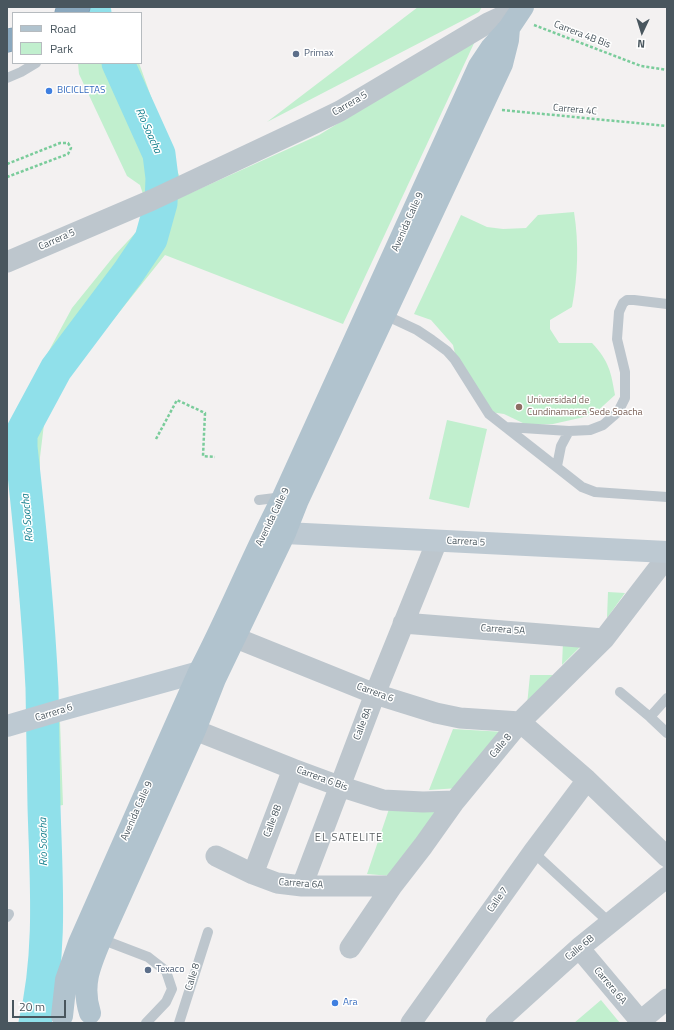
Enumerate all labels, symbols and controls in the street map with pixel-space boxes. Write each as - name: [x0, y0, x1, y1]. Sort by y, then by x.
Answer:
- legend: [12, 12, 142, 64]
- north arrow: [622, 12, 662, 52]
- text: Road: [50, 19, 76, 38]
- street label: Carrera 4B Bis: [552, 19, 612, 51]
- text: N: [637, 36, 646, 52]
- text: Park: [50, 39, 73, 58]
- place label: Primax: [304, 48, 333, 60]
- marker: Primax: [291, 49, 301, 59]
- place label: BICICLETAS: [57, 85, 105, 97]
- marker: BICICLETAS: [44, 86, 54, 96]
- street label: Carrera 5: [330, 89, 370, 119]
- street label: Carrera 4C: [553, 102, 597, 118]
- water label: Río Soacha: [132, 106, 164, 156]
- street label: Avenida Calle 9: [390, 191, 426, 253]
- street label: Carrera 5: [37, 227, 77, 253]
- place label: Universidad de Cundinamarca Sede Soacha: [527, 395, 643, 418]
- marker: Universidad de Cundinamarca Sede Soacha: [514, 402, 524, 412]
- street label: Avenida Calle 9: [254, 486, 292, 548]
- water label: Río Soacha: [19, 493, 37, 543]
- street label: Carrera 5: [446, 535, 486, 549]
- street label: Carrera 5A: [480, 622, 526, 638]
- street label: Carrera 6: [355, 681, 395, 705]
- street label: Carrera 6: [34, 702, 74, 724]
- street label: Calle 8A: [351, 706, 375, 742]
- street label: Calle 8: [487, 731, 515, 761]
- street label: Carrera 6 Bis: [295, 764, 349, 794]
- street label: Avenida Calle 9: [119, 780, 155, 842]
- street label: Calle 8B: [261, 803, 285, 839]
- water label: Río Soacha: [37, 818, 51, 866]
- district label: EL SATELITE: [315, 831, 383, 845]
- street label: Carrera 6A: [278, 876, 324, 892]
- street label: Calle 7: [485, 885, 511, 915]
- street label: Calle 6B: [563, 932, 597, 964]
- street label: Calle 8: [183, 962, 203, 992]
- place label: Texaco: [156, 964, 184, 976]
- marker: Texaco: [143, 965, 153, 975]
- street label: Carrera 6A: [591, 965, 629, 1007]
- scale bar: [14, 992, 68, 1018]
- text: 20 m: [19, 997, 45, 1016]
- place label: Ara: [343, 997, 357, 1009]
- marker: Ara: [330, 998, 340, 1008]

